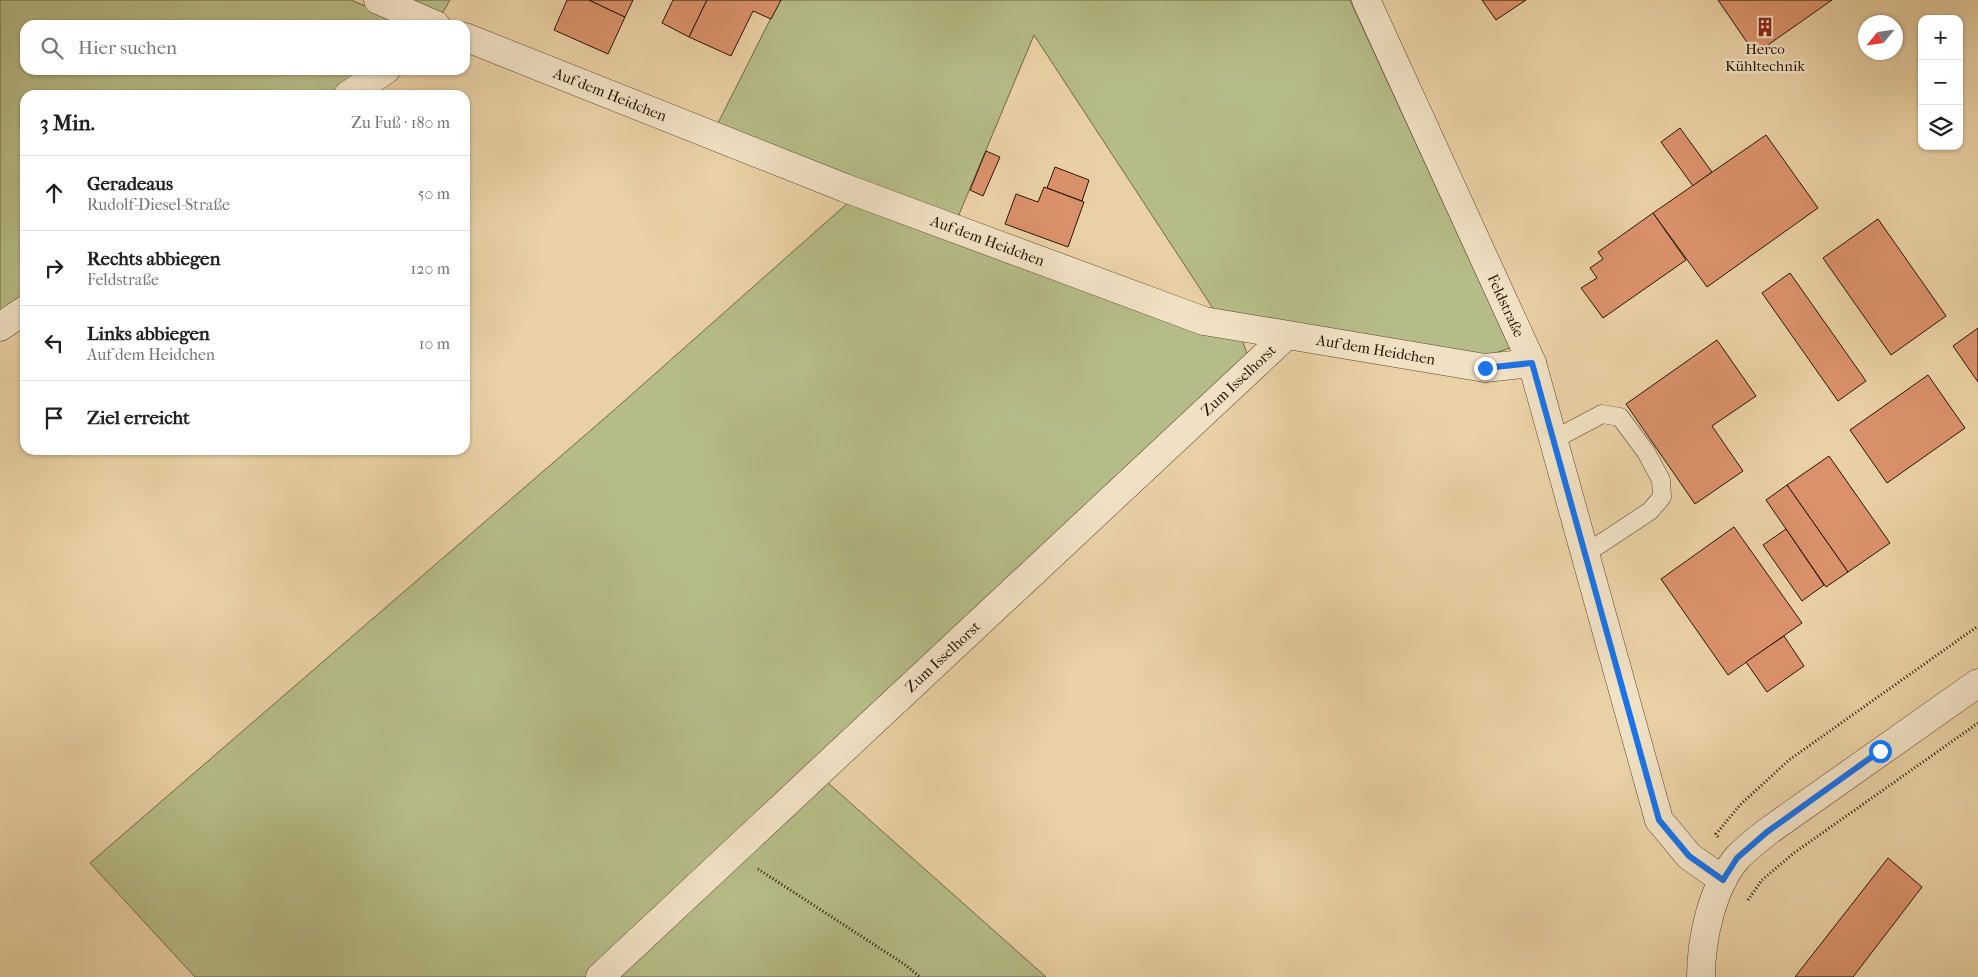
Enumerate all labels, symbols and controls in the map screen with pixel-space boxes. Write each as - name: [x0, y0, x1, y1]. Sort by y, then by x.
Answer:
- north arrow: [1858, 15, 1903, 60]
- map controls: [1918, 15, 1963, 150]
- button: +: [1918, 15, 1963, 60]
- building icon: Herco Kühltechnik: [1754, 16, 1776, 38]
- search box: [20, 20, 470, 75]
- icon: search: [38, 34, 66, 62]
- text: Hier suchen: [78, 37, 177, 59]
- place label: Herco Kühltechnik: [1725, 40, 1805, 75]
- button: −: [1918, 60, 1963, 105]
- street label: Auf dem Heidchen: [550, 64, 669, 125]
- button: layers: [1918, 105, 1963, 150]
- text: 3 Min.: [40, 111, 95, 135]
- text: Zu Fuß · 180 m: [351, 113, 450, 132]
- text: Geradeaus: [87, 173, 173, 195]
- icon: ahead: [40, 179, 68, 207]
- text: 50 m: [418, 184, 450, 203]
- text: Rudolf-Diesel-Straße: [87, 195, 230, 214]
- street label: Auf dem Heidchen: [927, 211, 1047, 270]
- text: Rechts abbiegen: [87, 248, 221, 270]
- icon: right: [40, 254, 68, 282]
- text: 120 m: [411, 259, 450, 278]
- text: Feldstraße: [87, 270, 159, 289]
- street label: Feldstraße: [1484, 271, 1528, 341]
- text: Links abbiegen: [87, 323, 210, 345]
- icon: left: [40, 329, 68, 357]
- street label: Auf dem Heidchen: [1314, 331, 1437, 369]
- text: 10 m: [419, 334, 450, 353]
- street label: Zum Isselhorst: [1197, 341, 1280, 420]
- text: Auf dem Heidchen: [87, 345, 215, 364]
- route end: [1474, 357, 1497, 380]
- icon: arrive: [40, 404, 68, 432]
- text: Ziel erreicht: [87, 407, 190, 429]
- street label: Zum Isselhorst: [901, 617, 984, 696]
- route start: [1869, 740, 1892, 763]

